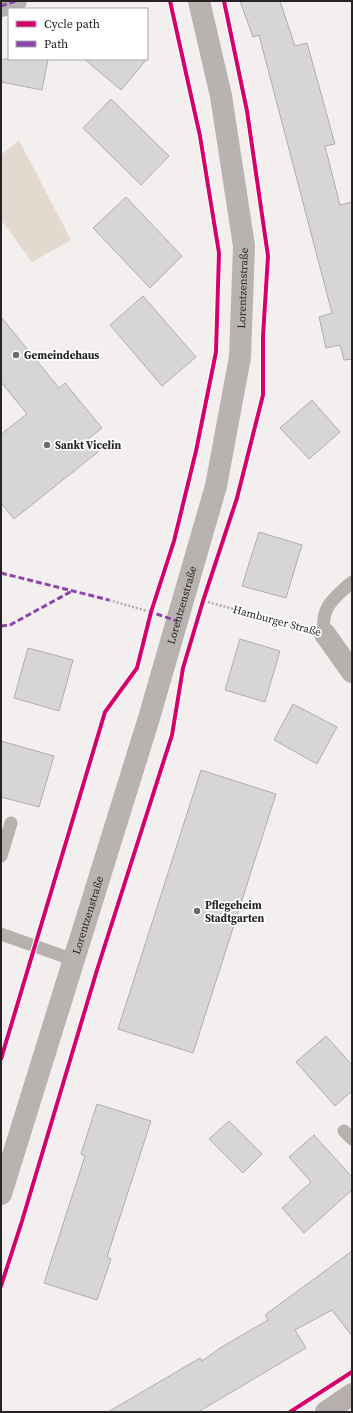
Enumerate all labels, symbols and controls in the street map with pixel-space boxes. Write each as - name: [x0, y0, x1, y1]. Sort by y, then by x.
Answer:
- legend: [8, 8, 148, 60]
- text: Cycle path: [44, 16, 100, 32]
- text: Path: [44, 36, 68, 52]
- street label: Lorentzenstraße: [234, 247, 251, 329]
- place label: Gemeindehaus: [24, 348, 99, 363]
- marker: Gemeindehaus: [11, 350, 21, 360]
- place label: Sankt Vicelin: [55, 438, 122, 453]
- marker: Sankt Vicelin: [42, 440, 52, 450]
- street label: Lorentzenstraße: [163, 564, 200, 646]
- street label: Hamburger Straße: [231, 602, 323, 640]
- street label: Lorentzenstraße: [69, 874, 107, 956]
- place label: Pflegeheim Stadtgarten: [205, 898, 265, 926]
- marker: Pflegeheim Stadtgarten: [192, 906, 202, 916]

